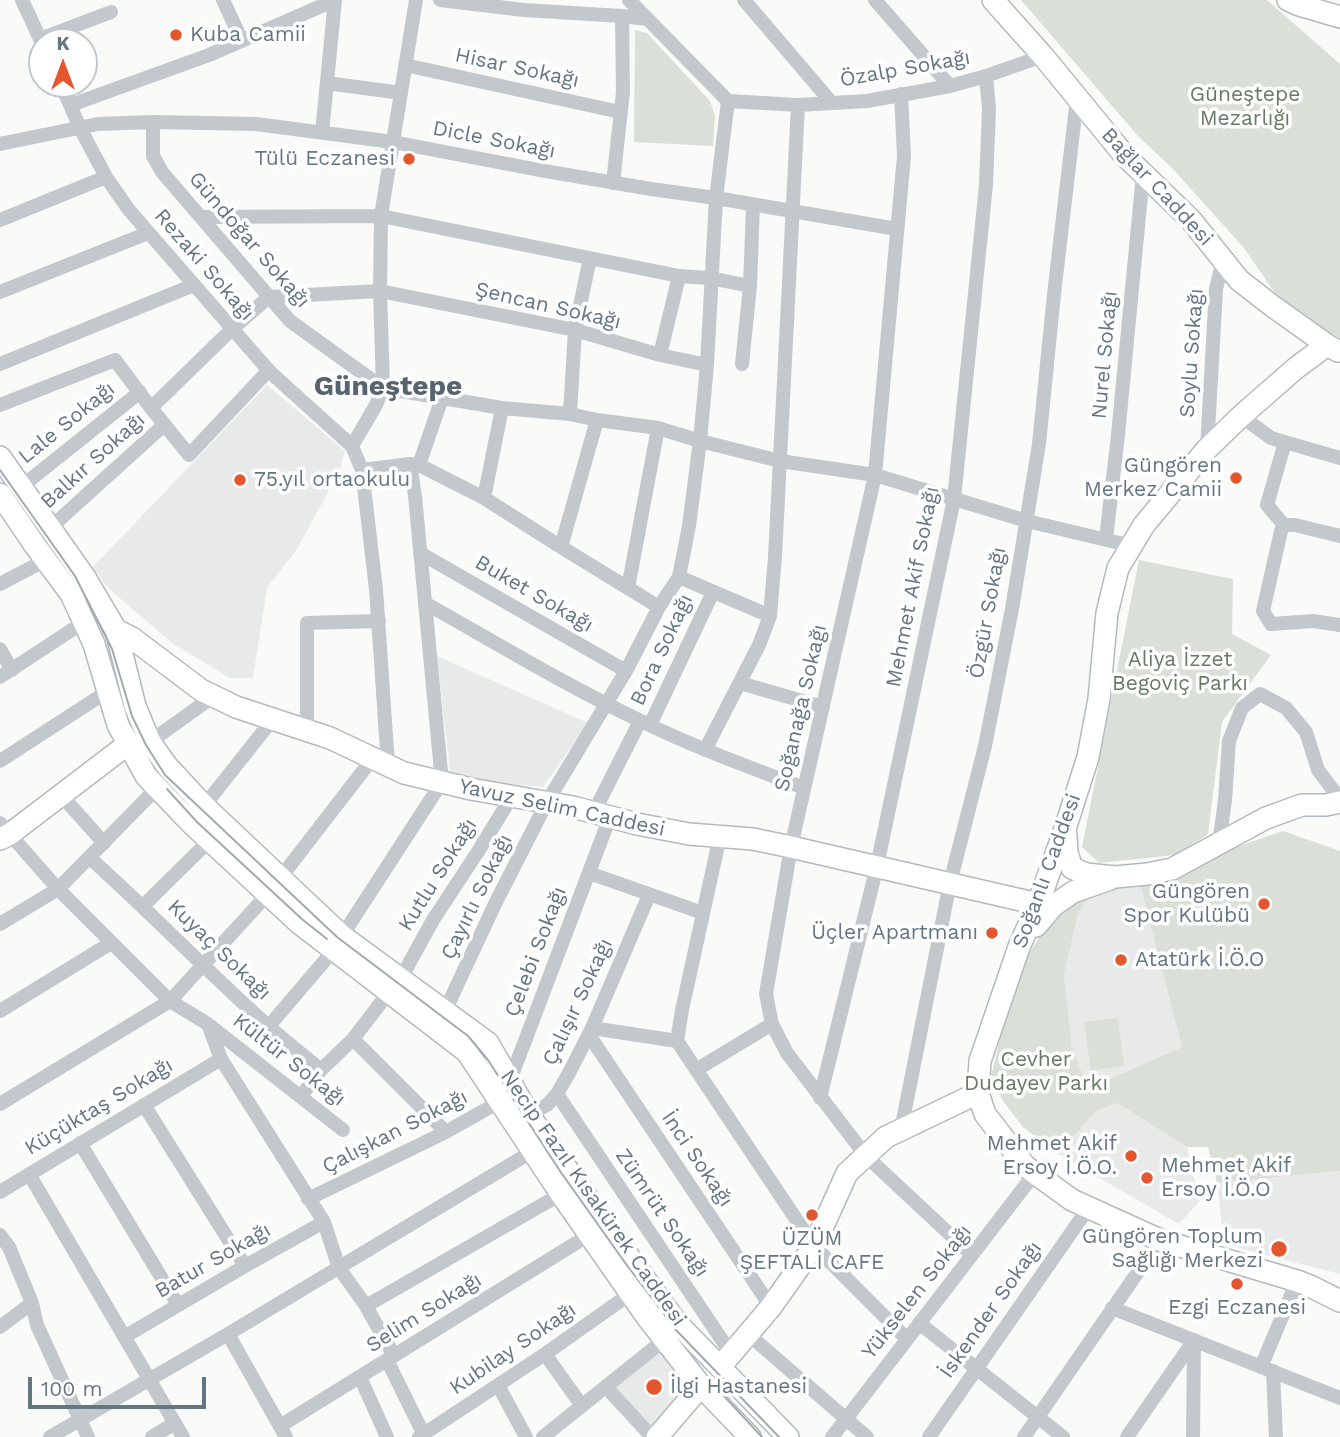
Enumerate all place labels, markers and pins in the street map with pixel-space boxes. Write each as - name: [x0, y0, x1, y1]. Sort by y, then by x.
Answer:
- place label: Kuba Camii: [190, 22, 306, 48]
- marker: Kuba Camii: [168, 27, 184, 43]
- place label: Tülü Eczanesi: [255, 146, 395, 172]
- marker: Tülü Eczanesi: [401, 151, 417, 167]
- place label: Güngören Merkez Camii: [1084, 453, 1222, 503]
- place label: 75.yıl ortaokulu: [254, 467, 410, 493]
- marker: Güngören Merkez Camii: [1228, 470, 1244, 486]
- marker: 75.yıl ortaokulu: [232, 472, 248, 488]
- place label: Güngören Spor Kulübü: [1123, 879, 1250, 929]
- marker: Güngören Spor Kulübü: [1256, 896, 1272, 912]
- place label: Üçler Apartmanı: [811, 920, 978, 946]
- marker: Üçler Apartmanı: [984, 925, 1000, 941]
- place label: Atatürk İ.Ö.O: [1135, 947, 1265, 973]
- marker: Atatürk İ.Ö.O: [1113, 952, 1129, 968]
- place label: Mehmet Akif Ersoy İ.Ö.O.: [987, 1131, 1117, 1181]
- marker: Mehmet Akif Ersoy İ.Ö.O.: [1123, 1148, 1139, 1164]
- place label: Mehmet Akif Ersoy İ.Ö.O: [1161, 1153, 1291, 1203]
- marker: Mehmet Akif Ersoy İ.Ö.O: [1139, 1170, 1155, 1186]
- marker: ÜZÜM ŞEFTALİ CAFE: [804, 1207, 820, 1223]
- place label: Güngören Toplum Sağlığı Merkezi: [1082, 1224, 1263, 1274]
- place label: ÜZÜM ŞEFTALİ CAFE: [740, 1226, 884, 1276]
- marker: Güngören Toplum Sağlığı Merkezi: [1269, 1239, 1289, 1259]
- marker: Ezgi Eczanesi: [1229, 1276, 1245, 1292]
- place label: Ezgi Eczanesi: [1168, 1295, 1306, 1321]
- place label: İlgi Hastanesi: [670, 1374, 807, 1400]
- marker: İlgi Hastanesi: [644, 1377, 664, 1397]

